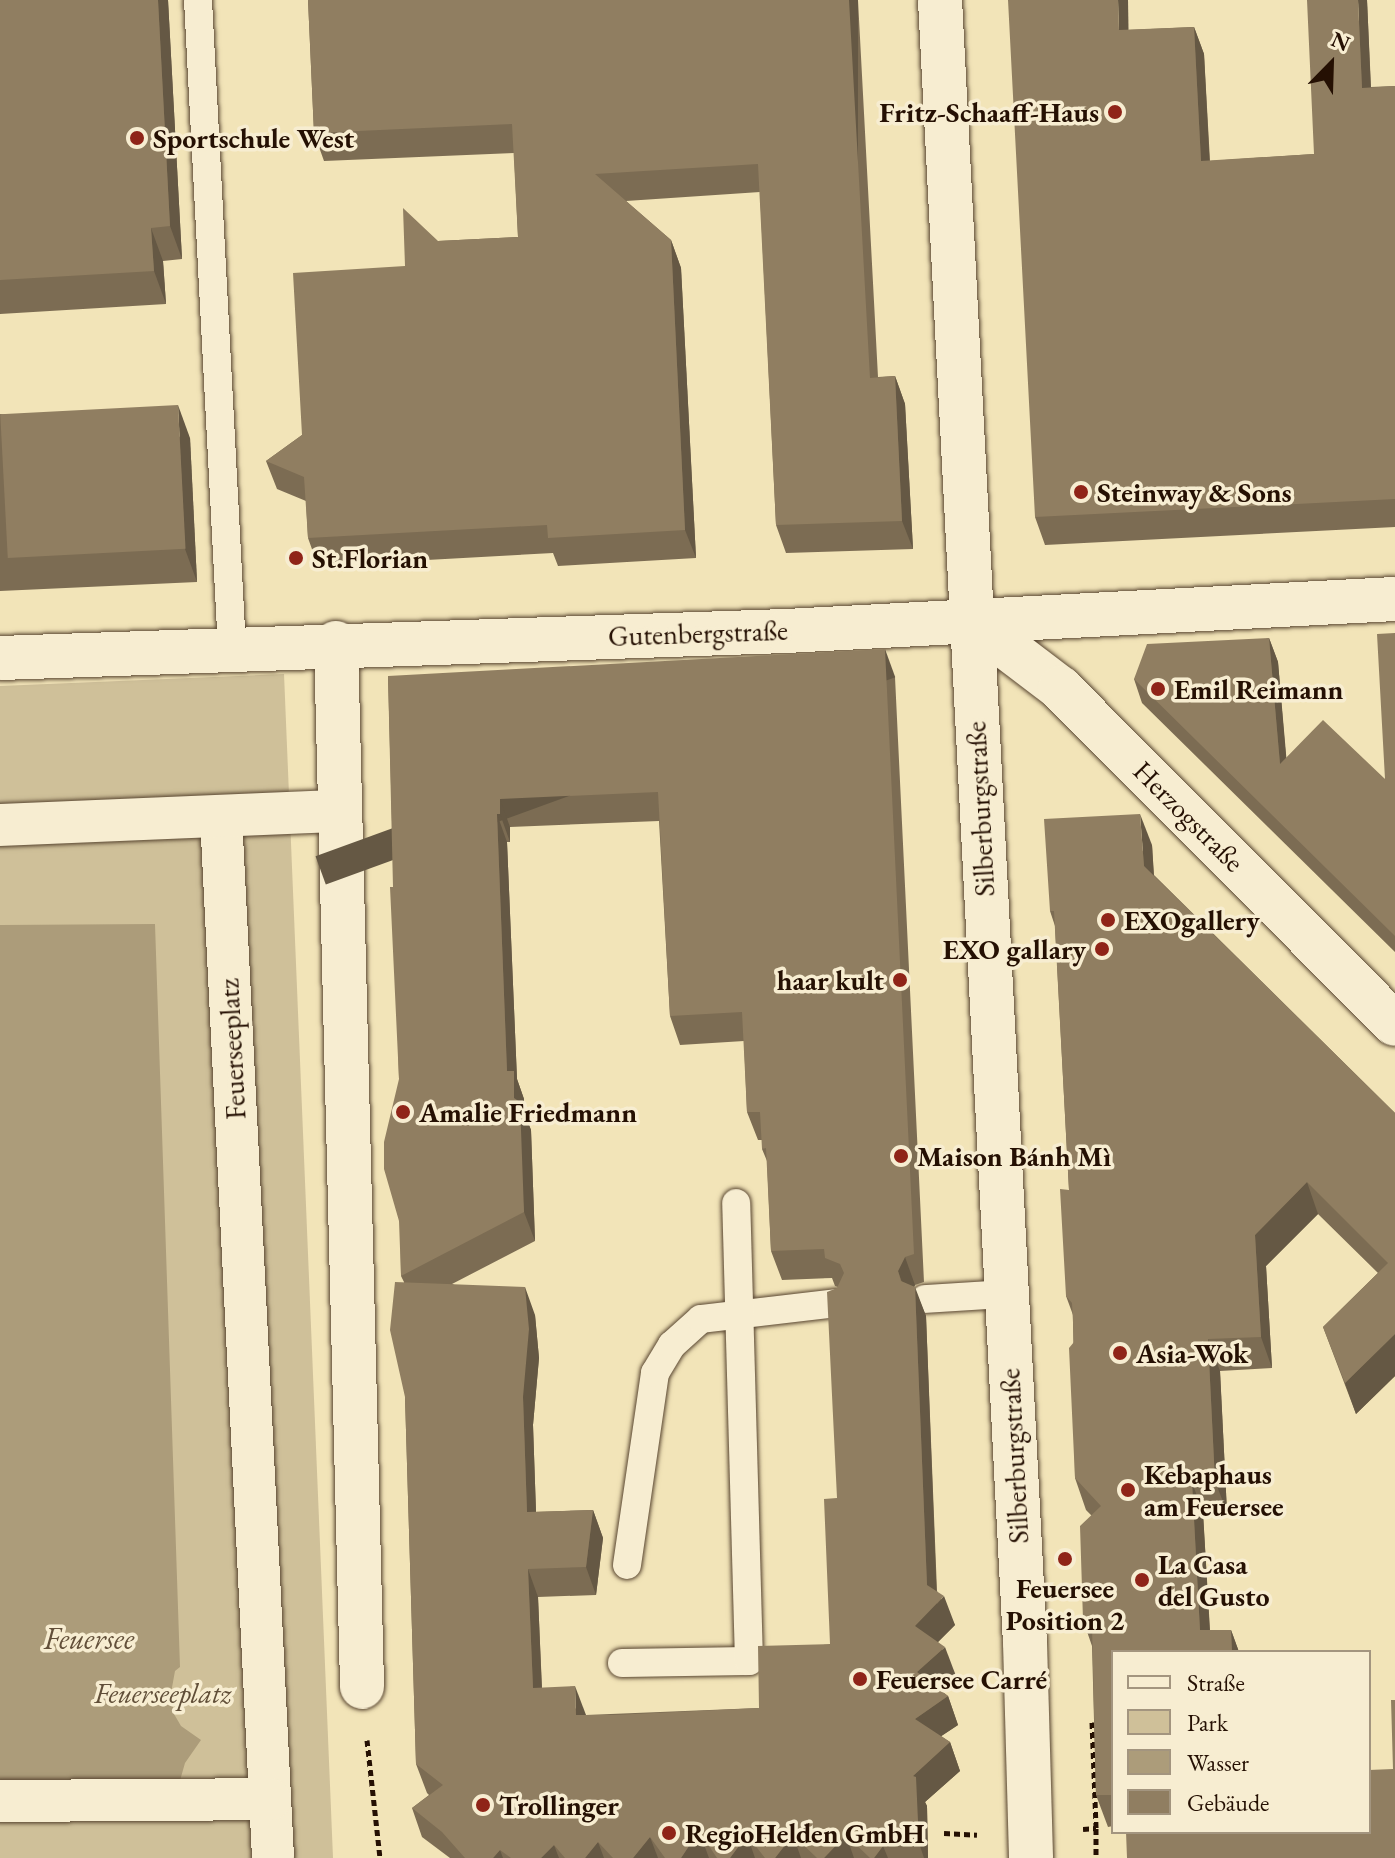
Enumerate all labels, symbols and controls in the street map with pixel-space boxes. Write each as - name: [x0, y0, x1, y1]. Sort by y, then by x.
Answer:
- north arrow: [1291, 24, 1371, 104]
- text: N: [1327, 25, 1354, 58]
- place label: Fritz-Schaaff-Haus: [879, 95, 1099, 129]
- marker: Fritz-Schaaff-Haus: [1106, 103, 1124, 121]
- place label: Sportschule West: [153, 121, 354, 155]
- marker: Sportschule West: [128, 129, 146, 147]
- place label: Steinway & Sons: [1097, 475, 1292, 509]
- marker: Steinway & Sons: [1072, 483, 1090, 501]
- place label: St.Florian: [312, 541, 428, 575]
- marker: St.Florian: [287, 549, 305, 567]
- street label: Gutenbergstraße: [608, 613, 788, 653]
- place label: Emil Reimann: [1174, 672, 1343, 706]
- marker: Emil Reimann: [1149, 680, 1167, 698]
- street label: Silberburgstraße: [959, 721, 1001, 897]
- street label: Herzogstraße: [1127, 754, 1251, 878]
- place label: EXOgallery: [1124, 903, 1260, 937]
- marker: EXOgallery: [1099, 911, 1117, 929]
- place label: EXO gallary: [943, 932, 1086, 966]
- marker: EXO gallary: [1093, 940, 1111, 958]
- place label: haar kult: [777, 963, 884, 997]
- marker: haar kult: [891, 971, 909, 989]
- street label: Feuerseeplatz: [212, 978, 252, 1120]
- place label: Amalie Friedmann: [419, 1095, 637, 1129]
- marker: Amalie Friedmann: [394, 1103, 412, 1121]
- place label: Maison Bánh Mì: [917, 1139, 1111, 1173]
- marker: Maison Bánh Mì: [892, 1147, 910, 1165]
- place label: Asia-Wok: [1136, 1336, 1248, 1370]
- marker: Asia-Wok: [1111, 1344, 1129, 1362]
- street label: Silberburgstraße: [993, 1368, 1035, 1544]
- place label: Kebaphaus am Feuersee: [1144, 1457, 1284, 1523]
- marker: Kebaphaus am Feuersee: [1119, 1481, 1137, 1499]
- place label: La Casa del Gusto: [1158, 1547, 1270, 1613]
- marker: Feuersee Position 2: [1056, 1550, 1074, 1568]
- place label: Feuersee Position 2: [1006, 1571, 1124, 1637]
- marker: La Casa del Gusto: [1133, 1571, 1151, 1589]
- water label: Feuersee: [44, 1621, 134, 1657]
- legend: [1111, 1650, 1371, 1834]
- place label: Feuersee Carré: [876, 1662, 1047, 1696]
- text: Straße: [1187, 1667, 1245, 1698]
- marker: Feuersee Carré: [851, 1670, 869, 1688]
- park label: Feuerseeplatz: [94, 1676, 232, 1710]
- text: Park: [1187, 1707, 1228, 1738]
- text: Wasser: [1187, 1747, 1249, 1778]
- text: Gebäude: [1187, 1787, 1269, 1818]
- place label: Trollinger: [499, 1788, 619, 1822]
- marker: Trollinger: [474, 1796, 492, 1814]
- place label: RegioHelden GmbH: [685, 1816, 925, 1850]
- marker: RegioHelden GmbH: [660, 1824, 678, 1842]

